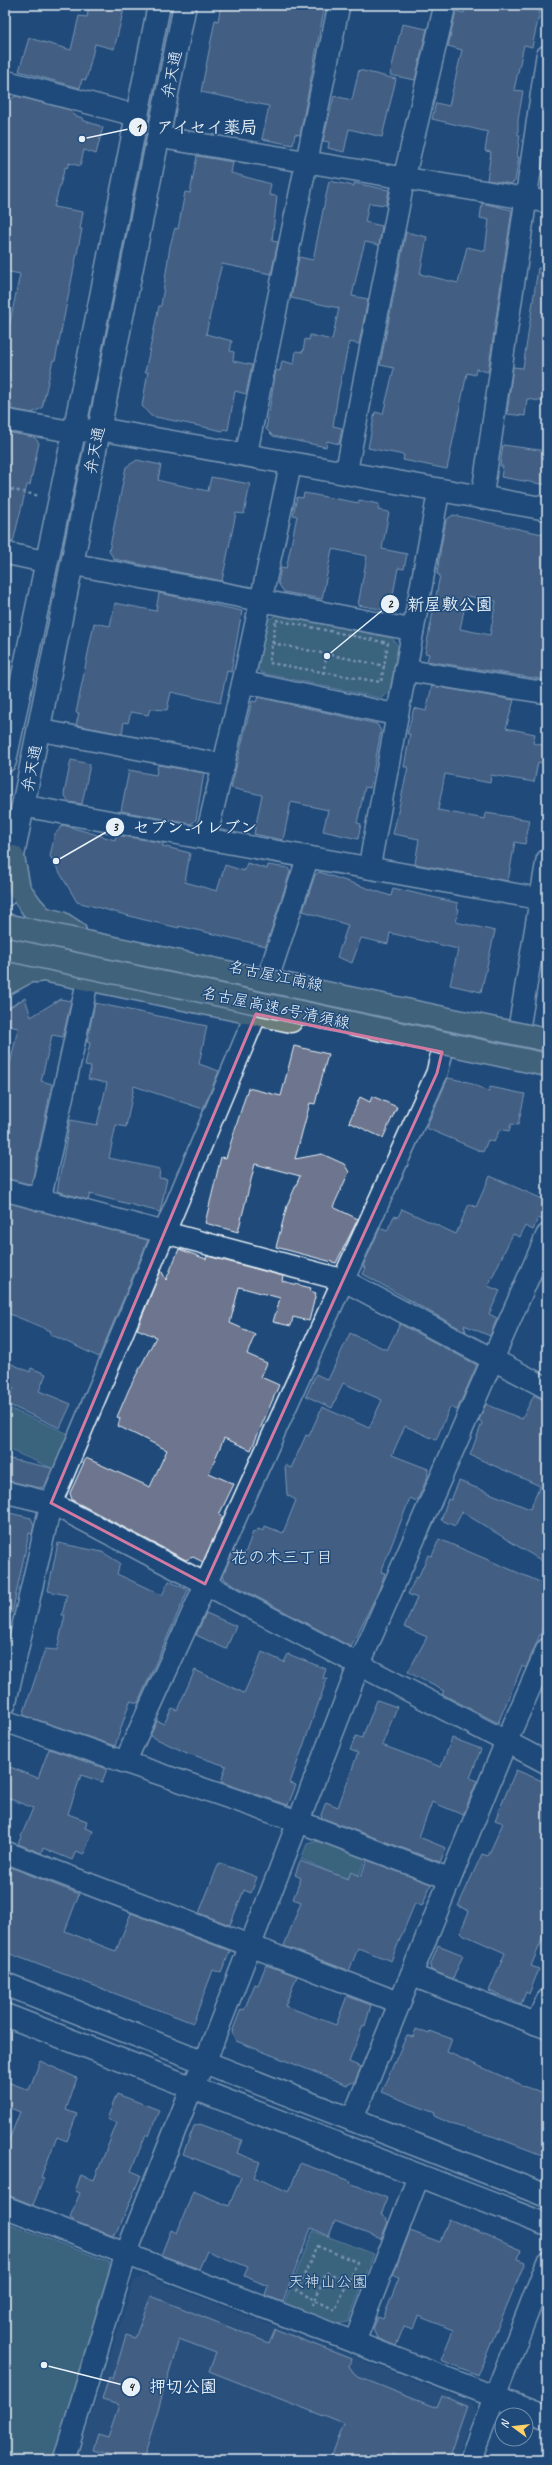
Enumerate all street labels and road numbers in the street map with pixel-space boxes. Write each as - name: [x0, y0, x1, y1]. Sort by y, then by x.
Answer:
- street label: 弁天通: [158, 49, 186, 100]
- street label: 弁天通: [81, 425, 109, 476]
- street label: 弁天通: [18, 743, 46, 794]
- street label: 名古屋江南線: [227, 956, 325, 996]
- street label: 名古屋高速6号清須線: [200, 982, 352, 1033]

